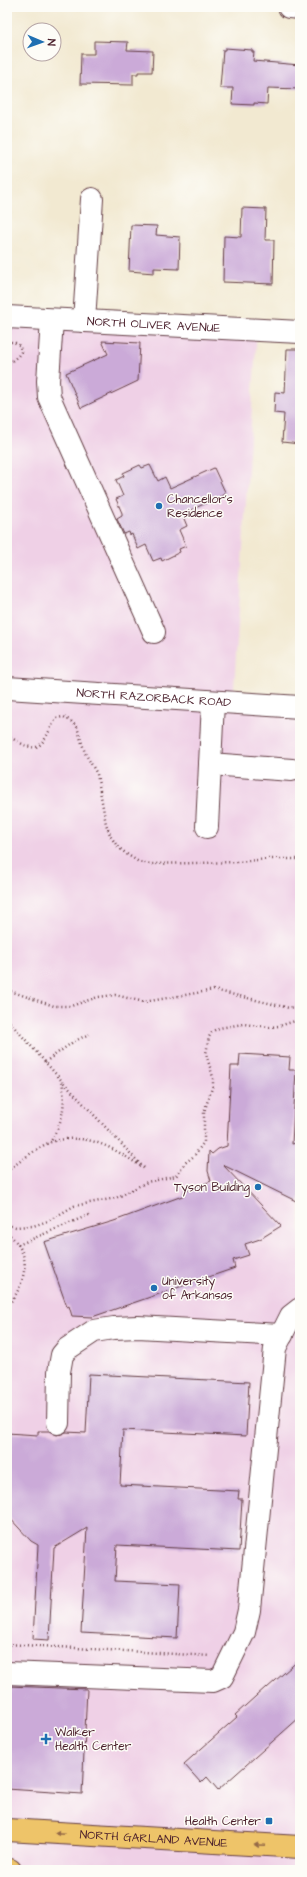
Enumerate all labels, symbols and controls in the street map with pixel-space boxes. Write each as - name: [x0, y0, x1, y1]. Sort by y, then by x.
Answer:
- north arrow: [22, 22, 62, 62]
- text: N: [44, 39, 59, 46]
- street label: NORTH OLIVER AVENUE: [87, 313, 221, 336]
- place label: Chancellor's Residence: [167, 491, 233, 522]
- marker: Chancellor's Residence: [154, 501, 164, 511]
- street label: NORTH RAZORBACK ROAD: [76, 684, 232, 711]
- place label: Tyson Building: [174, 1179, 250, 1197]
- marker: Tyson Building: [253, 1182, 263, 1192]
- place label: University of Arkansas: [162, 1273, 233, 1304]
- marker: University of Arkansas: [149, 1283, 159, 1293]
- place label: Walker Health Center: [55, 1724, 132, 1755]
- marker: Walker Health Center: [40, 1733, 52, 1745]
- place label: Health Center: [185, 1813, 261, 1830]
- marker: Health Center: [264, 1816, 274, 1826]
- street label: NORTH GARLAND AVENUE: [79, 1826, 228, 1851]
- one-way arrow: [54, 1830, 66, 1837]
- one-way arrow: [254, 1841, 266, 1848]

